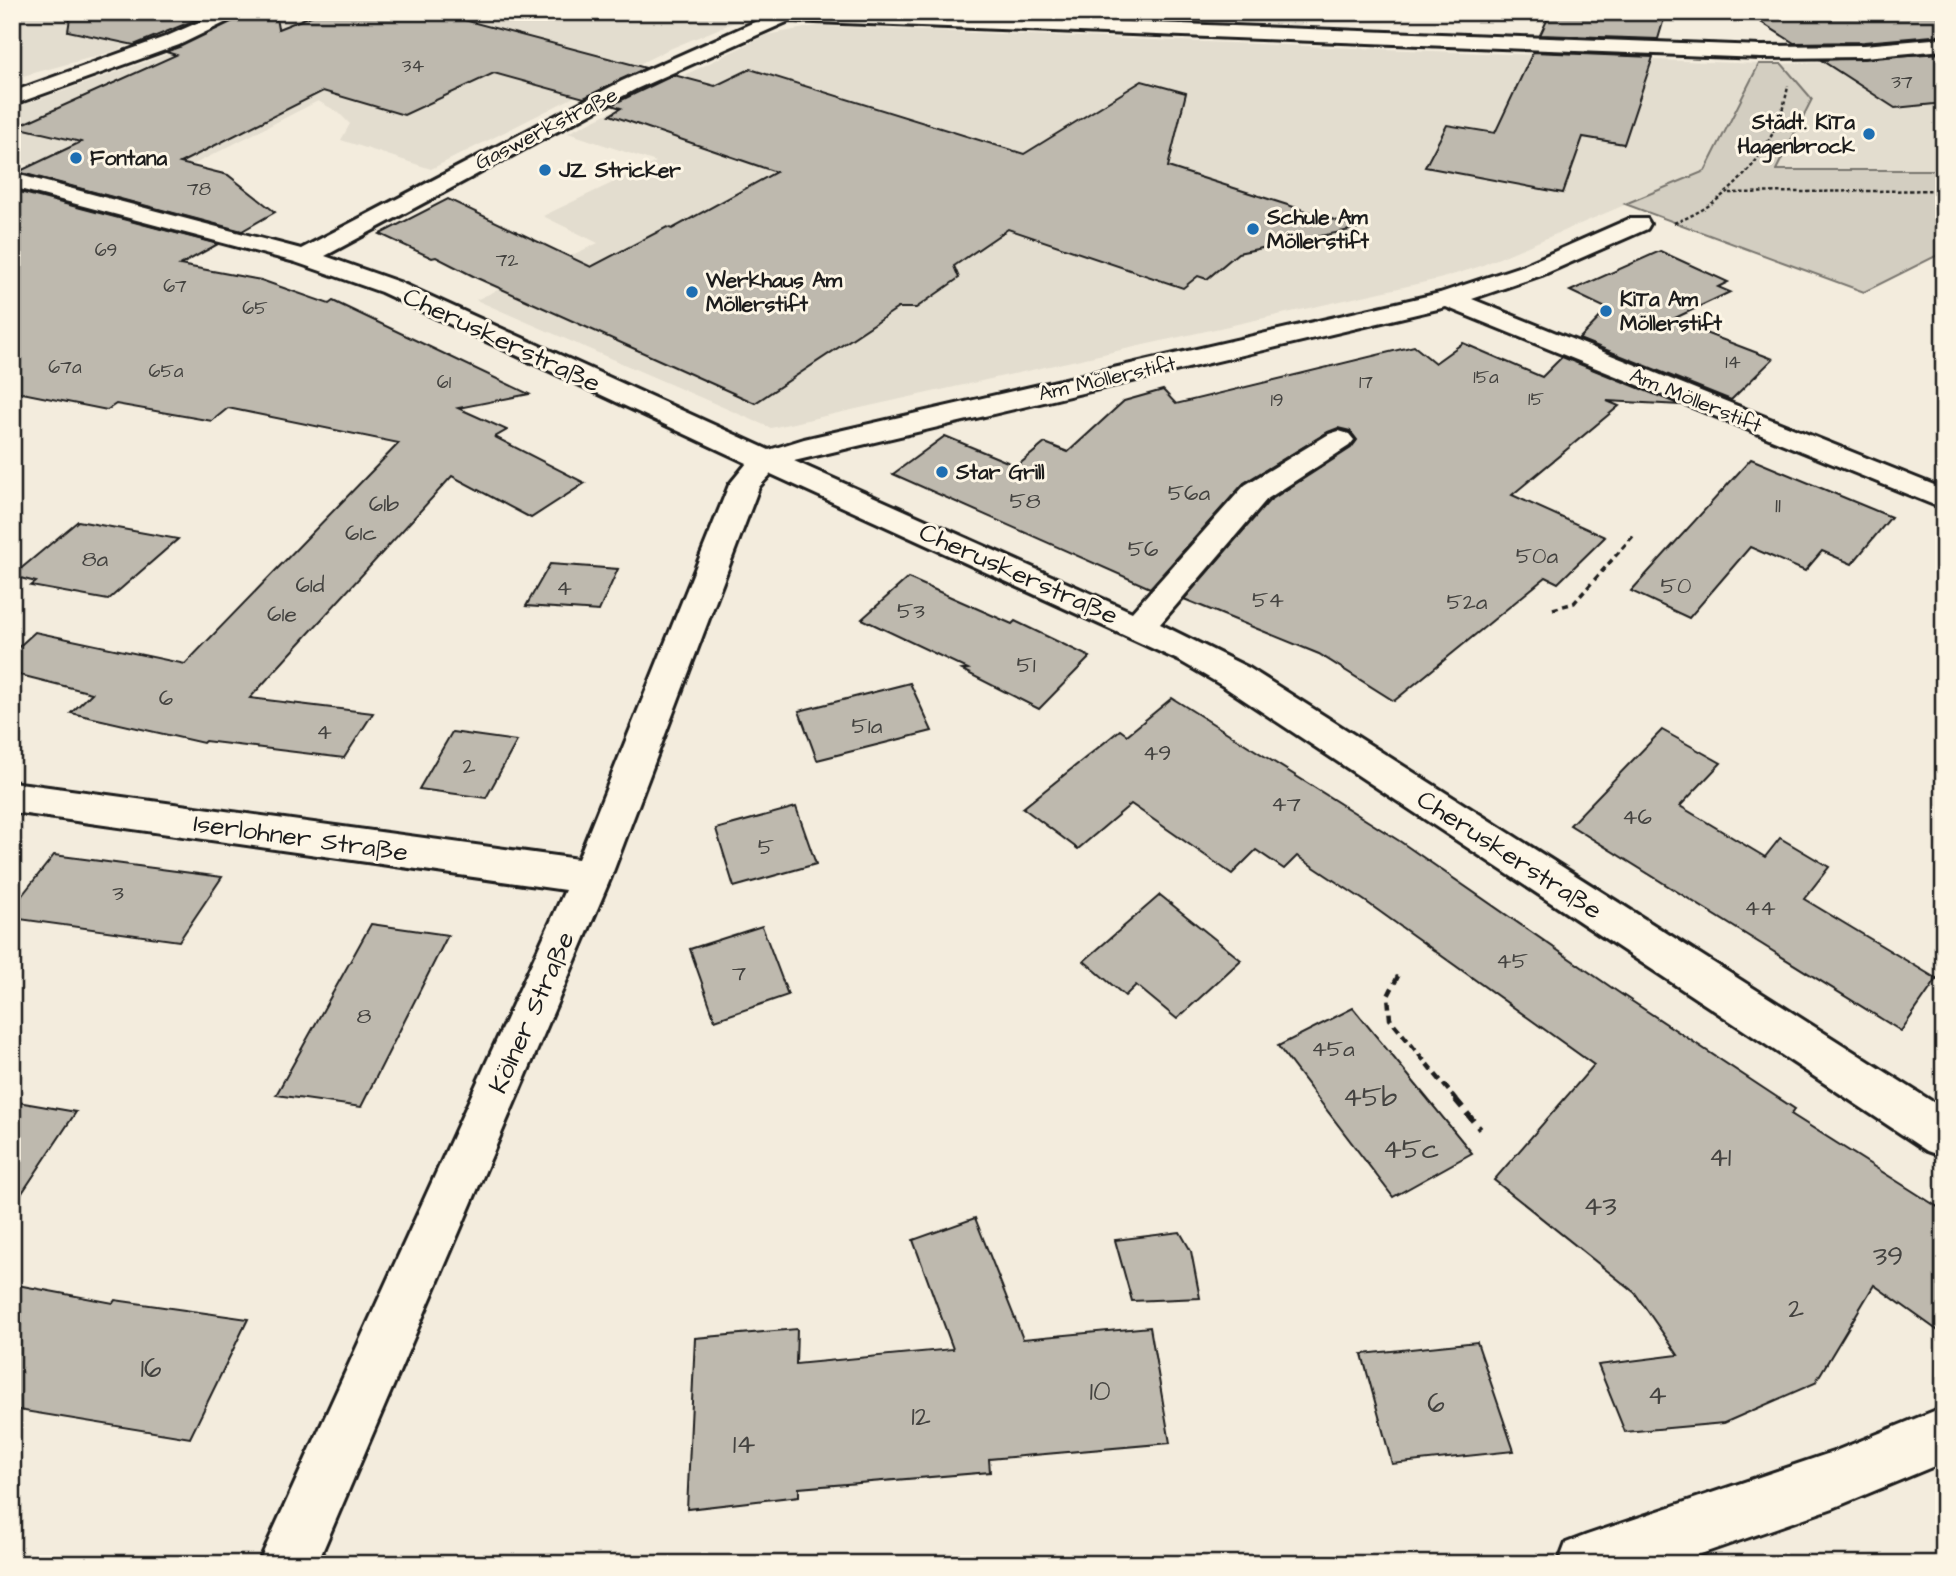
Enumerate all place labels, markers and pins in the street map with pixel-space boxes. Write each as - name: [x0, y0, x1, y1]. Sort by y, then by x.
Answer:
- place label: Städt. KiTa Hagenbrock: [1738, 108, 1855, 163]
- marker: Städt. KiTa Hagenbrock: [1861, 126, 1877, 142]
- place label: Fontana: [90, 144, 168, 173]
- marker: Fontana: [68, 150, 84, 166]
- place label: JZ Stricker: [558, 156, 681, 185]
- marker: JZ Stricker: [537, 162, 553, 178]
- place label: Schule Am Möllerstift: [1266, 203, 1369, 256]
- marker: Schule Am Möllerstift: [1245, 221, 1261, 237]
- place label: Werkhaus Am Möllerstift: [705, 266, 843, 319]
- marker: Werkhaus Am Möllerstift: [684, 284, 700, 300]
- place label: KiTa Am Möllerstift: [1620, 285, 1722, 338]
- marker: KiTa Am Möllerstift: [1598, 303, 1614, 319]
- place label: Star Grill: [955, 458, 1045, 487]
- marker: Star Grill: [934, 464, 950, 480]

